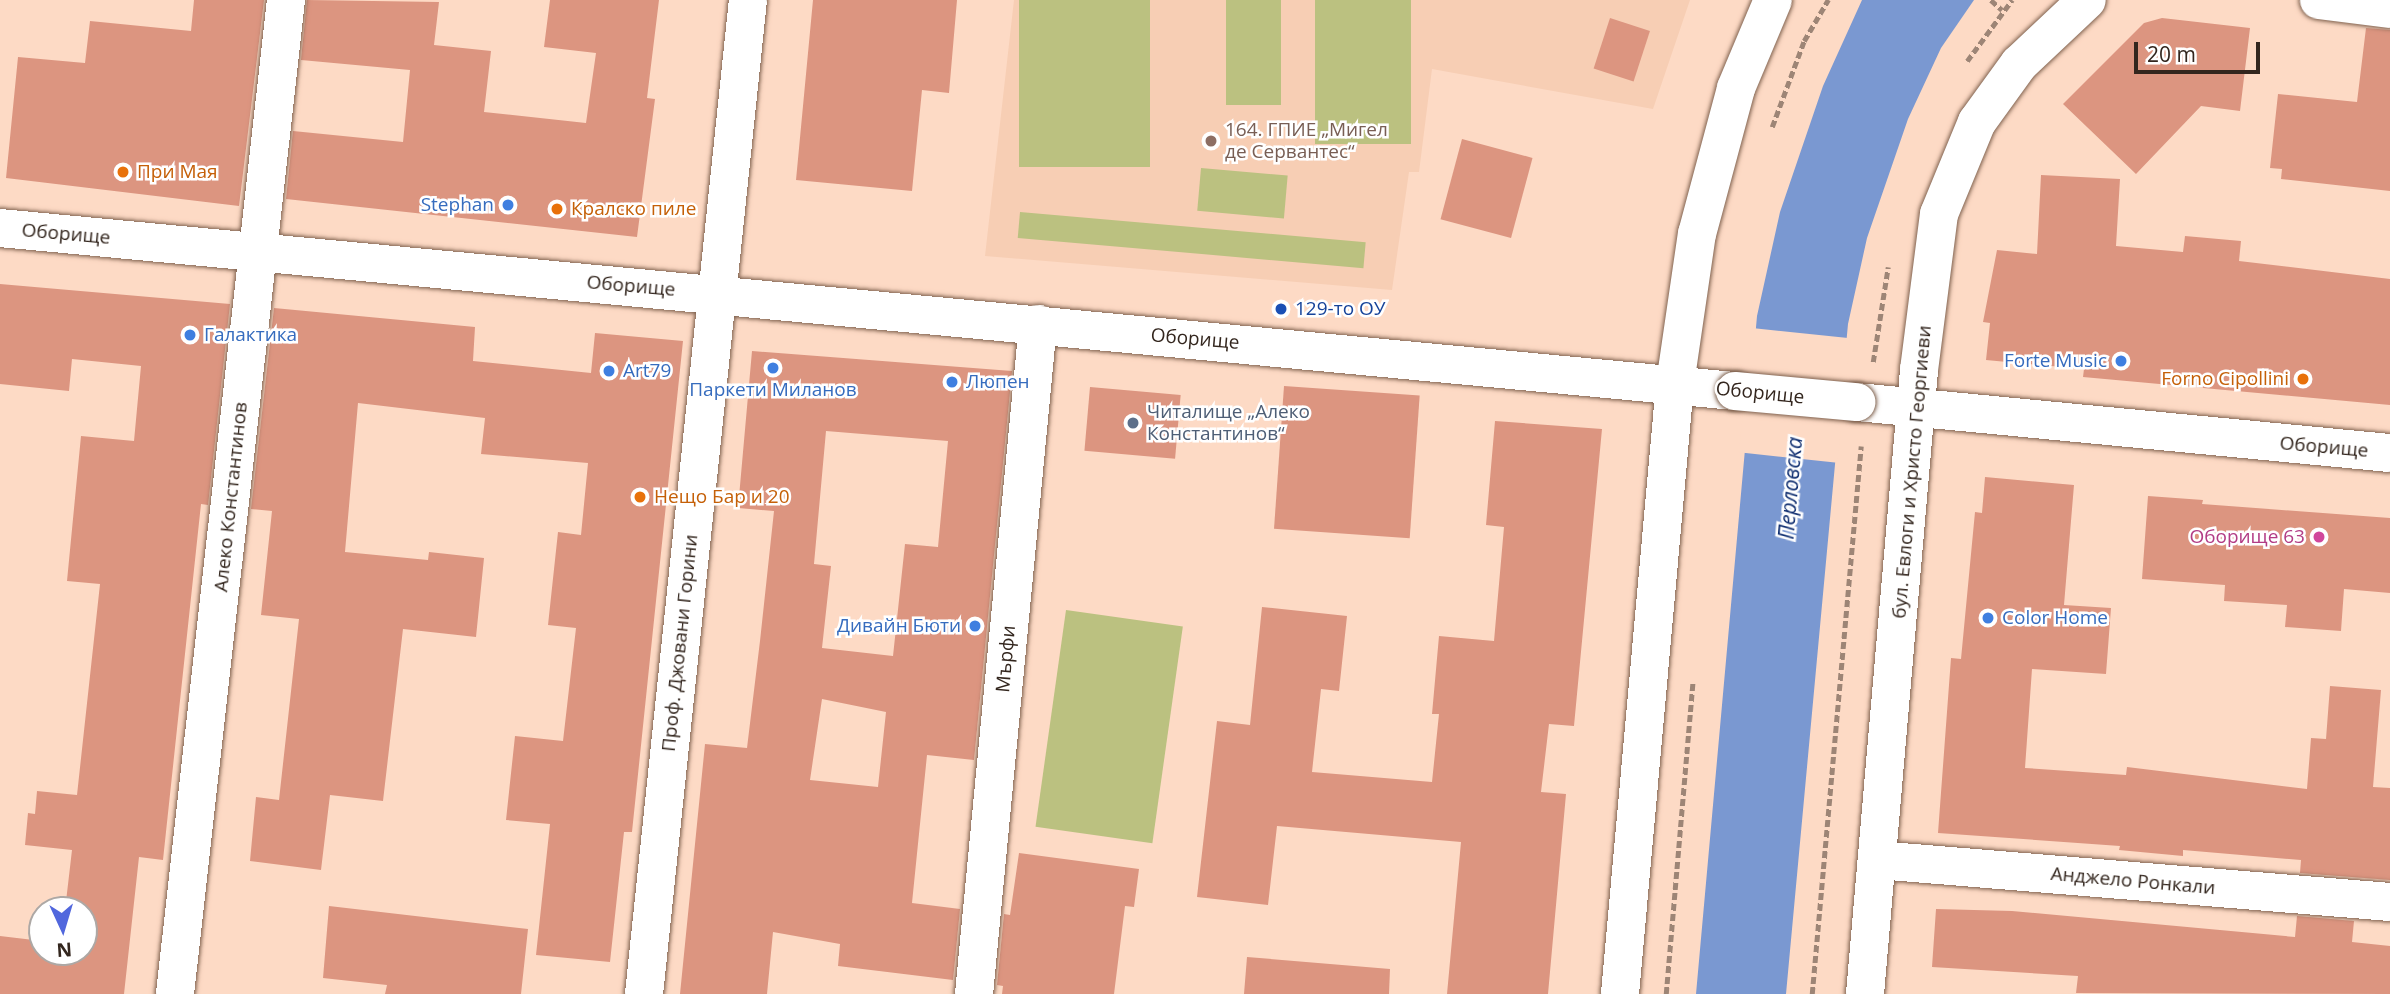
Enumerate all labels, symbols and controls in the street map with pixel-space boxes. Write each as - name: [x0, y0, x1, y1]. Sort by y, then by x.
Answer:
- scale bar: [2138, 28, 2264, 72]
- text: 20 m: [2147, 40, 2196, 68]
- place label: 164. ГПИЕ „Мигел де Сервантес“: [1225, 119, 1388, 163]
- marker: 164. ГПИЕ „Мигел де Сервантес“: [1203, 133, 1219, 149]
- place label: При Мая: [137, 161, 218, 183]
- marker: При Мая: [115, 164, 131, 180]
- place label: Stephan: [421, 194, 494, 216]
- marker: Stephan: [500, 197, 516, 213]
- place label: Кралско пиле: [571, 198, 696, 220]
- marker: Кралско пиле: [549, 201, 565, 217]
- street label: Оборище: [21, 219, 111, 249]
- street label: Оборище: [586, 271, 676, 301]
- place label: 129-то ОУ: [1295, 298, 1386, 320]
- marker: 129-то ОУ: [1273, 301, 1289, 317]
- place label: Галактика: [204, 324, 297, 346]
- street label: Оборище: [1150, 324, 1240, 354]
- street label: бул. Евлоги и Христо Георгиеви: [1888, 324, 1936, 620]
- marker: Галактика: [182, 327, 198, 343]
- place label: Forte Music: [2004, 350, 2107, 372]
- marker: Forte Music: [2113, 353, 2129, 369]
- place label: Art79: [623, 360, 671, 382]
- marker: Паркети Миланов: [765, 360, 781, 376]
- marker: Art79: [601, 363, 617, 379]
- place label: Forno Cipollini: [2161, 368, 2289, 390]
- place label: Люпен: [966, 371, 1030, 393]
- marker: Forno Cipollini: [2295, 371, 2311, 387]
- marker: Люпен: [944, 374, 960, 390]
- street label: Оборище: [1715, 377, 1805, 409]
- place label: Паркети Миланов: [689, 379, 857, 401]
- street label: Алеко Константинов: [210, 401, 252, 593]
- place label: Читалище „Алеко Константинов“: [1147, 401, 1310, 445]
- marker: Читалище „Алеко Константинов“: [1125, 415, 1141, 431]
- street label: Оборище: [2279, 432, 2369, 462]
- water label: Перловска: [1773, 436, 1807, 540]
- place label: Нещо Бар и 20: [654, 486, 790, 508]
- marker: Нещо Бар и 20: [632, 489, 648, 505]
- place label: Оборище 63: [2189, 526, 2305, 548]
- marker: Оборище 63: [2311, 529, 2327, 545]
- street label: Проф. Джовани Горини: [657, 533, 703, 753]
- place label: Color Home: [2002, 607, 2108, 629]
- marker: Color Home: [1980, 610, 1996, 626]
- place label: Дивайн Бюти: [837, 615, 961, 637]
- marker: Дивайн Бюти: [967, 618, 983, 634]
- street label: Мърфи: [992, 624, 1020, 694]
- street label: Анджело Ронкали: [2050, 862, 2216, 900]
- north arrow: [28, 896, 98, 966]
- text: N: [56, 936, 73, 963]

